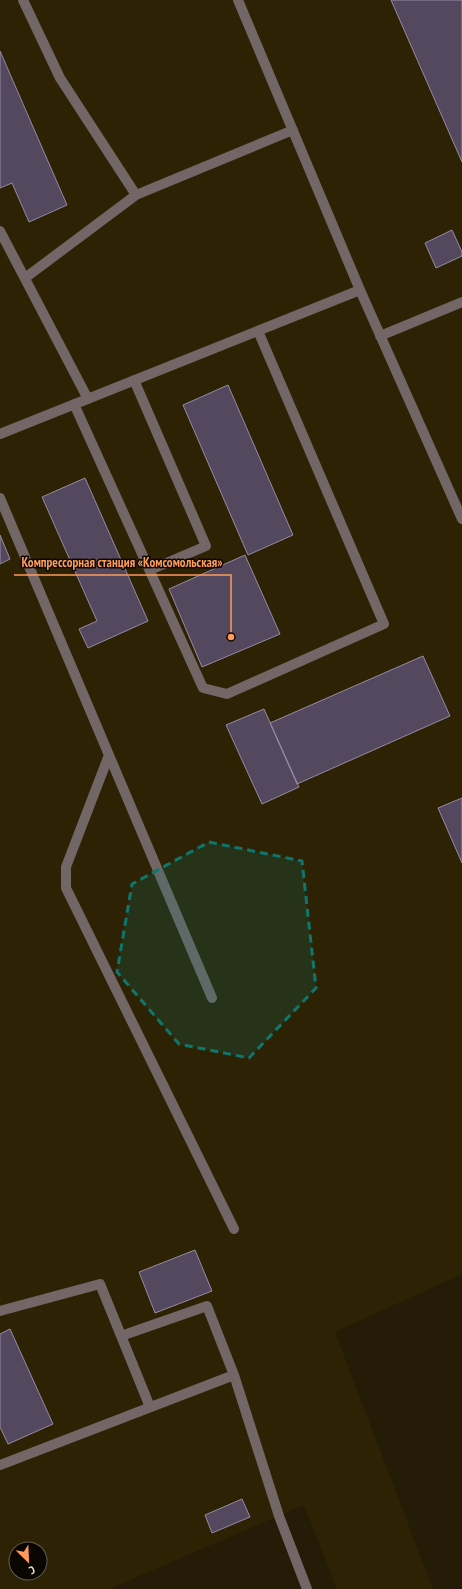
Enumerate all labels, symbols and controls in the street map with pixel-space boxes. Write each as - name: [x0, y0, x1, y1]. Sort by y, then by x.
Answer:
- callout: Компрессорная станция «Комсомольская»: [14, 550, 231, 575]
- text: Компрессорная станция «Комсомольская»: [21, 554, 223, 571]
- north arrow: [8, 1541, 48, 1581]
- text: С: [27, 1563, 37, 1578]

